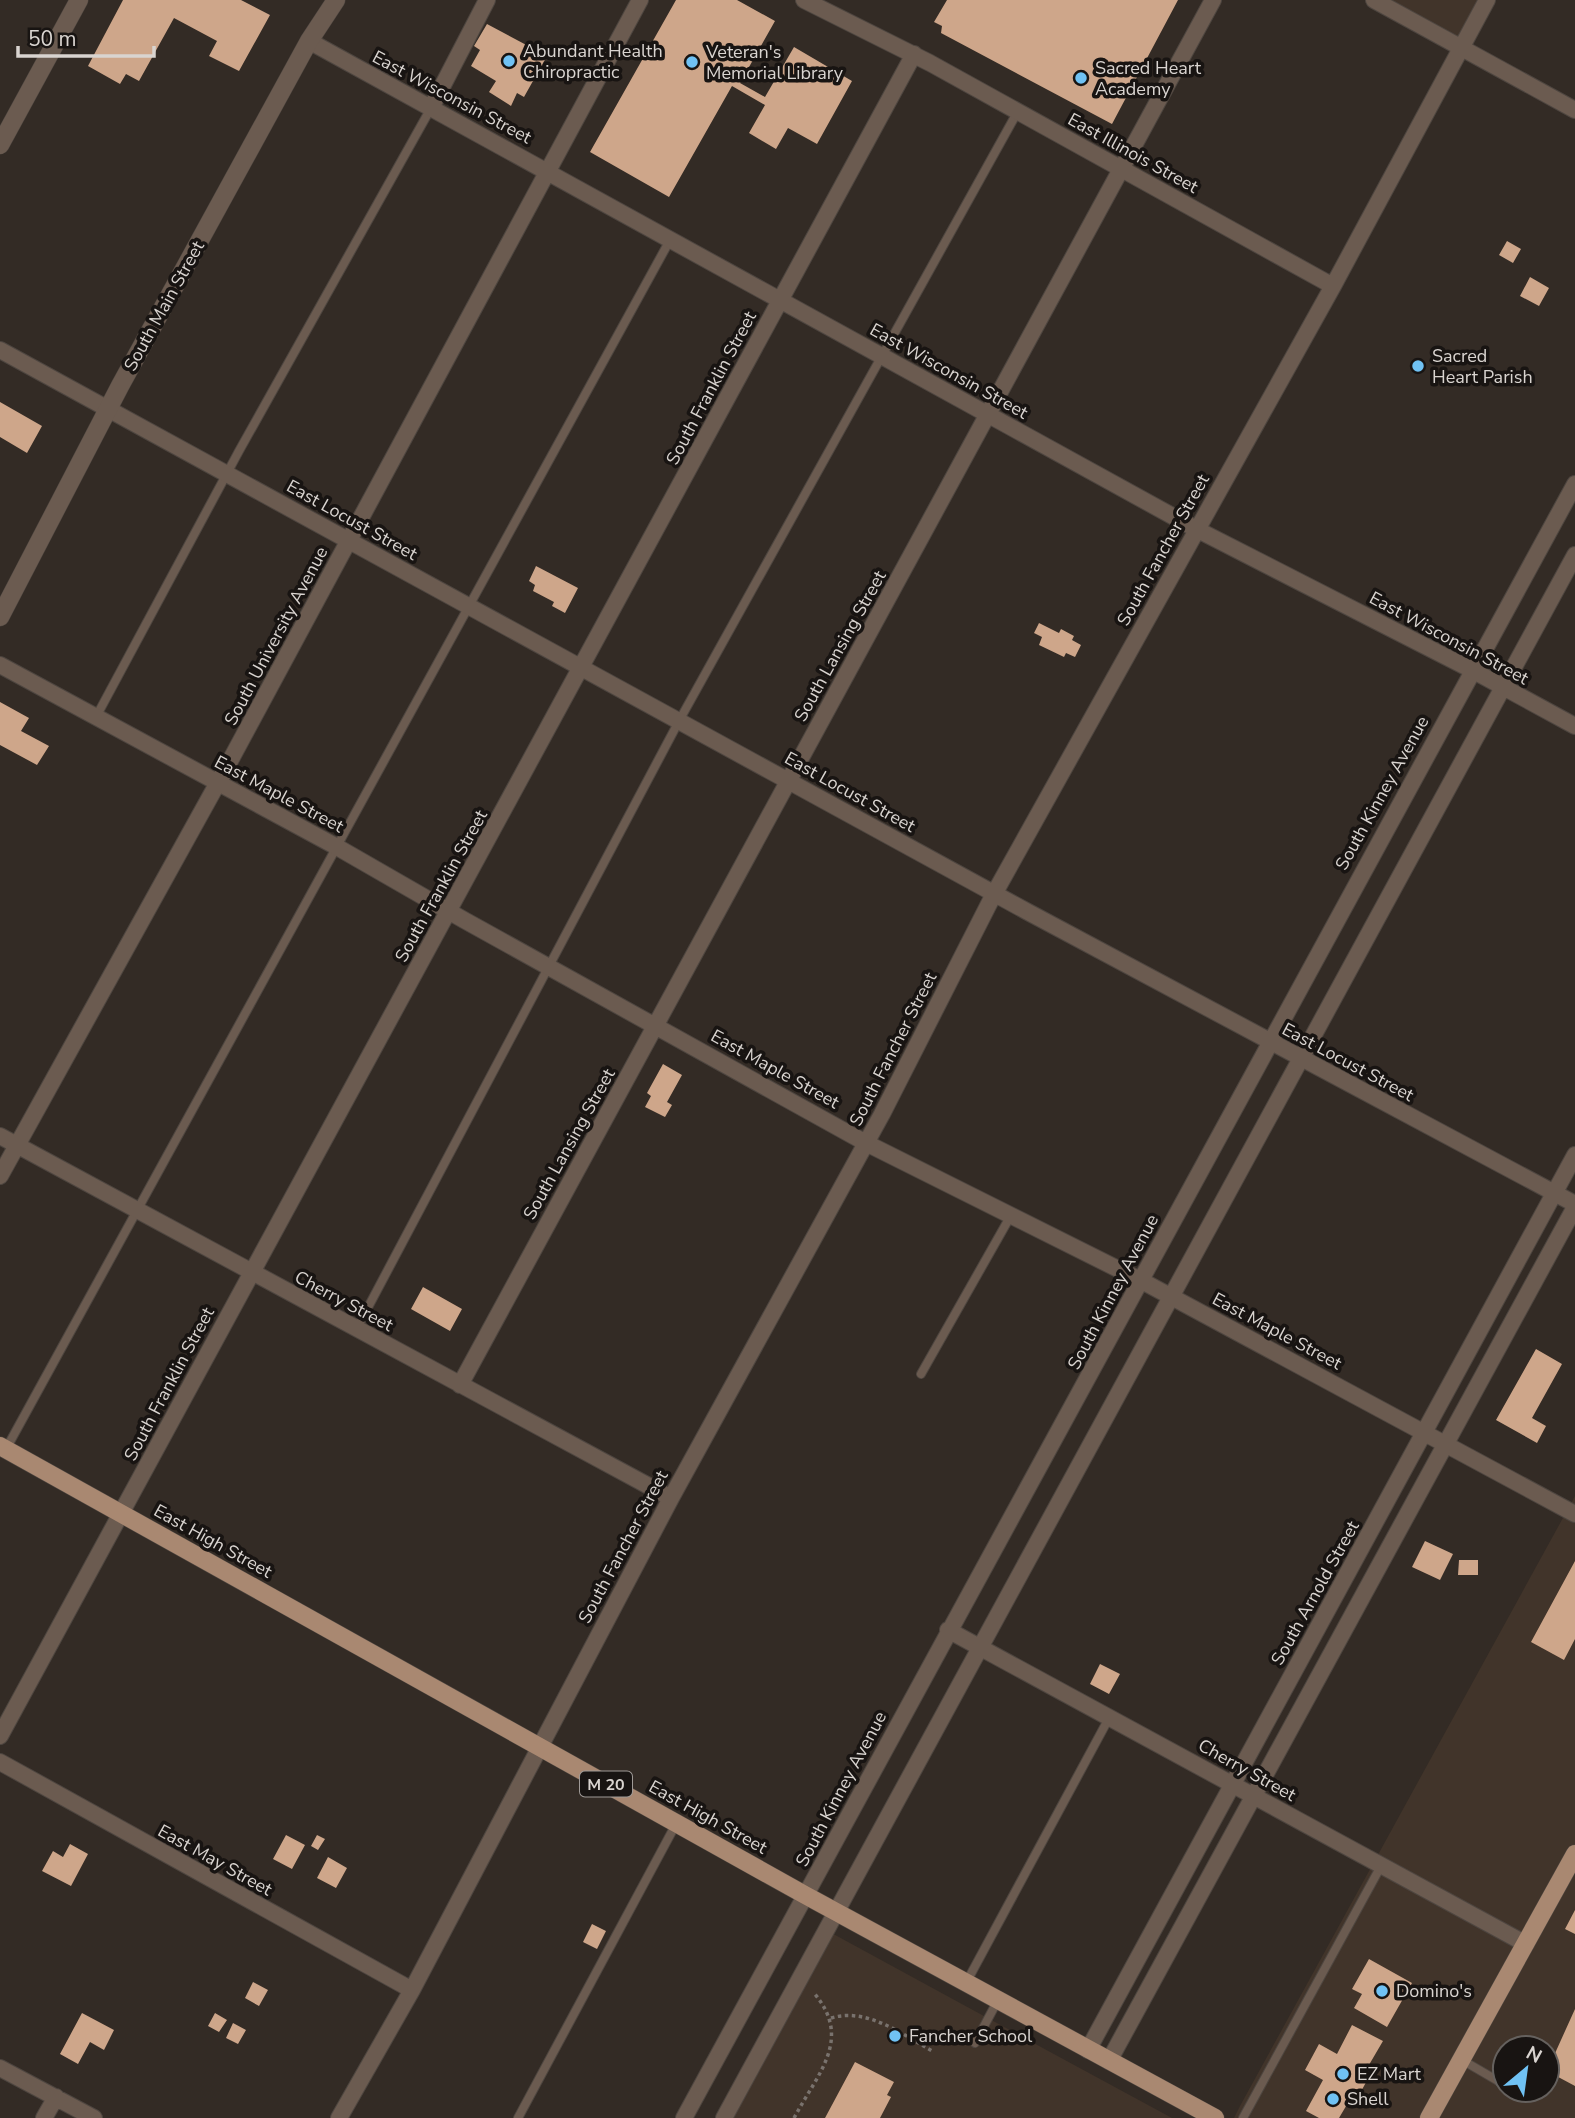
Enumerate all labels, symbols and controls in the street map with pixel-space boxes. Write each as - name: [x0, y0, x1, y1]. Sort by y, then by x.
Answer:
- scale bar: [18, 14, 154, 58]
- text: 50 m: [28, 25, 77, 53]
- place label: Abundant Health Chiropractic: [523, 39, 663, 84]
- place label: Veteran's Memorial Library: [705, 40, 844, 85]
- street label: East Wisconsin Street: [368, 45, 536, 150]
- marker: Abundant Health Chiropractic: [501, 53, 517, 69]
- marker: Veteran's Memorial Library: [684, 54, 700, 70]
- place label: Sacred Heart Academy: [1095, 56, 1202, 101]
- marker: Sacred Heart Academy: [1073, 70, 1089, 86]
- street label: East Illinois Street: [1063, 107, 1203, 199]
- street label: South Main Street: [118, 236, 210, 375]
- street label: South Franklin Street: [660, 306, 762, 469]
- street label: East Wisconsin Street: [866, 318, 1033, 425]
- place label: Sacred Heart Parish: [1432, 344, 1533, 389]
- marker: Sacred Heart Parish: [1410, 358, 1426, 374]
- street label: South Fancher Street: [1111, 469, 1215, 630]
- street label: East Locust Street: [282, 474, 422, 566]
- street label: South University Avenue: [219, 542, 333, 730]
- street label: South Lansing Street: [788, 566, 892, 726]
- street label: East Wisconsin Street: [1365, 586, 1533, 691]
- street label: South Kinney Avenue: [1330, 712, 1434, 874]
- street label: East Locust Street: [780, 746, 920, 838]
- street label: East Maple Street: [210, 750, 349, 839]
- street label: South Franklin Street: [389, 805, 493, 966]
- street label: South Fancher Street: [844, 967, 943, 1130]
- street label: East Locust Street: [1278, 1017, 1419, 1107]
- street label: East Maple Street: [706, 1024, 844, 1115]
- street label: South Lansing Street: [517, 1064, 621, 1224]
- street label: South Kinney Avenue: [1062, 1210, 1164, 1374]
- street label: Cherry Street: [291, 1265, 398, 1337]
- street label: East Maple Street: [1208, 1287, 1347, 1376]
- street label: South Franklin Street: [118, 1302, 220, 1465]
- street label: South Fancher Street: [573, 1466, 674, 1628]
- street label: East High Street: [150, 1499, 277, 1584]
- street label: South Arnold Street: [1265, 1516, 1365, 1669]
- street label: South Kinney Avenue: [790, 1707, 892, 1871]
- street label: Cherry Street: [1194, 1733, 1301, 1807]
- road number: M 20: [580, 1772, 632, 1797]
- street label: East High Street: [645, 1775, 772, 1860]
- street label: East May Street: [154, 1819, 277, 1902]
- place label: Domino's: [1396, 1979, 1472, 2003]
- marker: Domino's: [1374, 1983, 1390, 1999]
- place label: Fancher School: [909, 2024, 1033, 2048]
- marker: Fancher School: [887, 2028, 903, 2044]
- north arrow: [1491, 2034, 1561, 2104]
- text: N: [1521, 2040, 1546, 2070]
- place label: EZ Mart: [1357, 2062, 1422, 2086]
- marker: EZ Mart: [1335, 2066, 1351, 2082]
- place label: Shell: [1347, 2087, 1389, 2111]
- marker: Shell: [1325, 2091, 1341, 2107]

